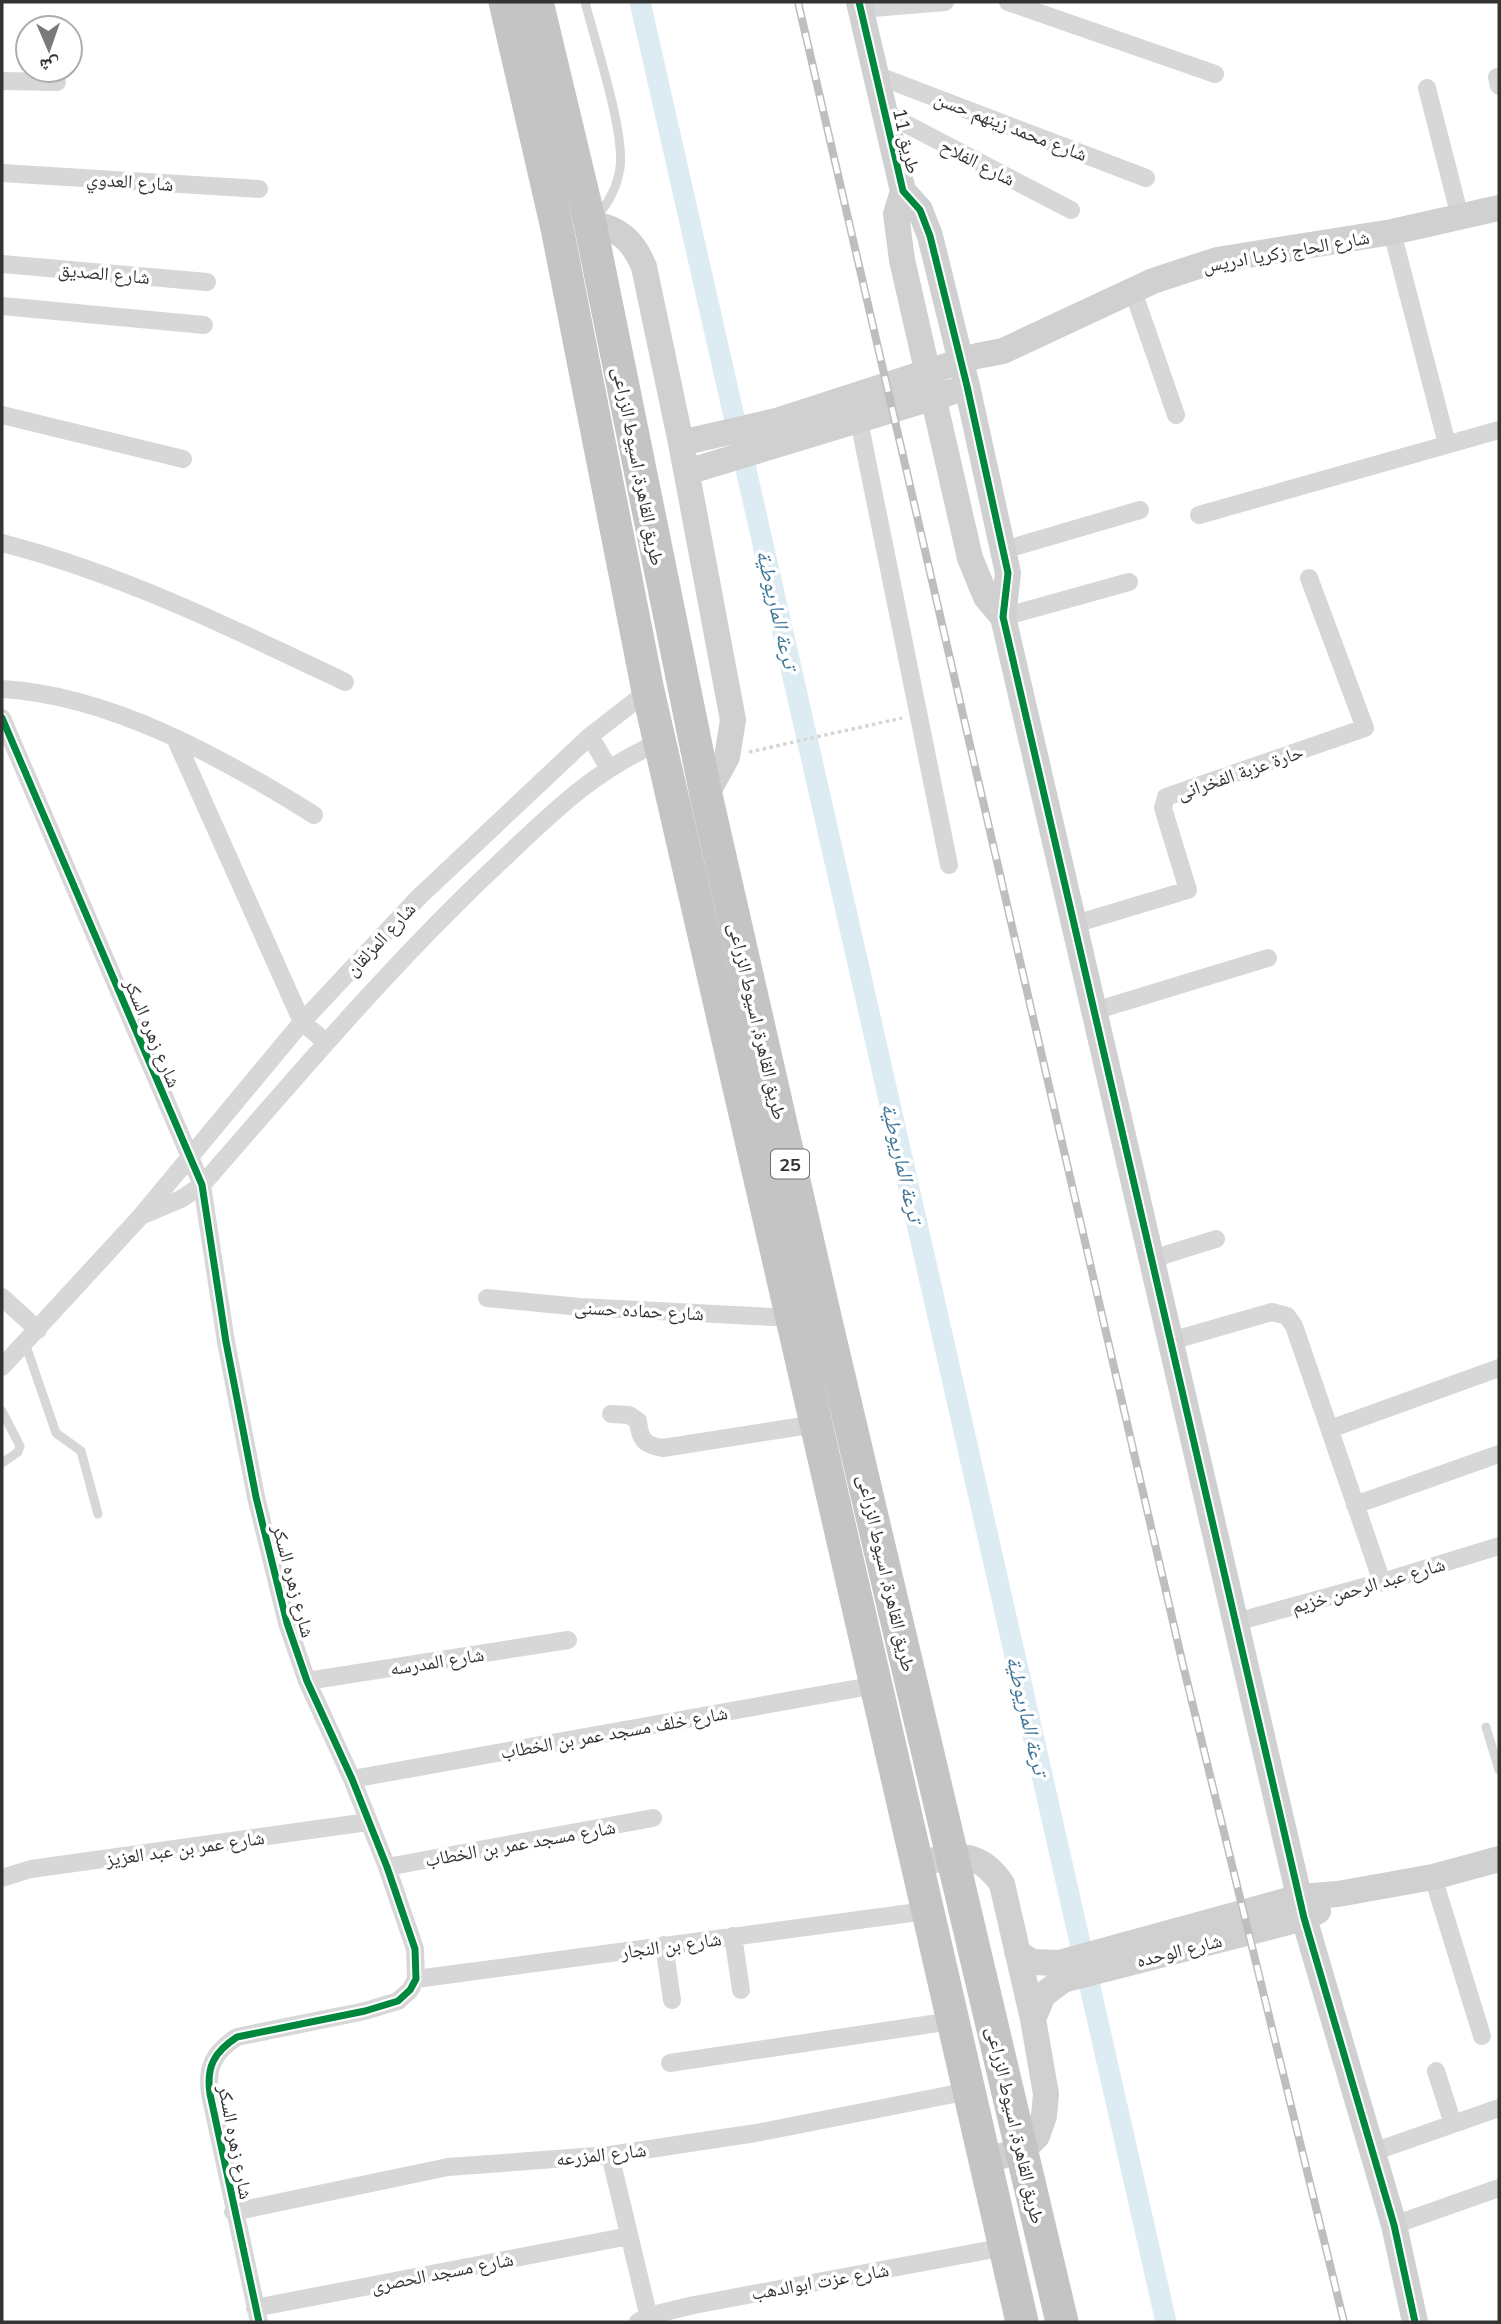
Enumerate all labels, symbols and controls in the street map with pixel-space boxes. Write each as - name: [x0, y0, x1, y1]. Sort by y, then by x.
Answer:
- north arrow: [14, 14, 84, 84]
- text: ش: [39, 54, 60, 78]
- street label: شارع محمد زينهم حسن: [931, 86, 1091, 167]
- street label: طريق 11: [888, 106, 926, 176]
- street label: شارع الفلاح: [937, 133, 1019, 191]
- street label: شارع العدوي: [85, 166, 174, 200]
- street label: شارع الحاج زكريا ادريس: [1201, 225, 1371, 277]
- street label: شارع الصديق: [57, 257, 151, 289]
- street label: طريق القاهرة, اسيوط الزراعى: [608, 365, 670, 567]
- water label: ترعة الماريوطية: [752, 547, 805, 675]
- street label: حارة عزبة الفخرانى: [1174, 739, 1306, 805]
- street label: شارع المزلقان: [340, 897, 420, 981]
- street label: طريق القاهرة, اسيوط الزراعى: [724, 920, 792, 1122]
- street label: شارع زهره السكر: [119, 974, 187, 1091]
- water label: ترعة الماريوطية: [877, 1100, 930, 1228]
- road number: 25: [771, 1149, 809, 1178]
- street label: شارع حماده حسنى: [574, 1295, 704, 1325]
- street label: طريق القاهرة, اسيوط الزراعى: [853, 1472, 921, 1674]
- street label: شارع زهره السكر: [267, 1521, 321, 1640]
- street label: شارع عبد الرحمن خزيم: [1288, 1552, 1448, 1619]
- street label: شارع المدرسه: [388, 1642, 486, 1680]
- water label: ترعة الماريوطية: [1002, 1653, 1055, 1781]
- street label: شارع خلف مسجد عمر بن الخطاب: [499, 1700, 729, 1764]
- street label: شارع مسجد عمر بن الخطاب: [423, 1814, 617, 1872]
- street label: شارع عمر بن عبد العزيز: [103, 1825, 266, 1871]
- street label: شارع بن النجار: [618, 1926, 723, 1964]
- street label: شارع الوحده: [1134, 1928, 1224, 1972]
- street label: طريق القاهرة, اسيوط الزراعى: [982, 2024, 1050, 2226]
- street label: شارع زهره السكر: [213, 2082, 259, 2201]
- street label: شارع المزرعه: [555, 2137, 647, 2171]
- street label: شارع مسجد الحصرى: [369, 2246, 515, 2298]
- street label: شارع عزت ابوالدهب: [749, 2257, 891, 2305]

